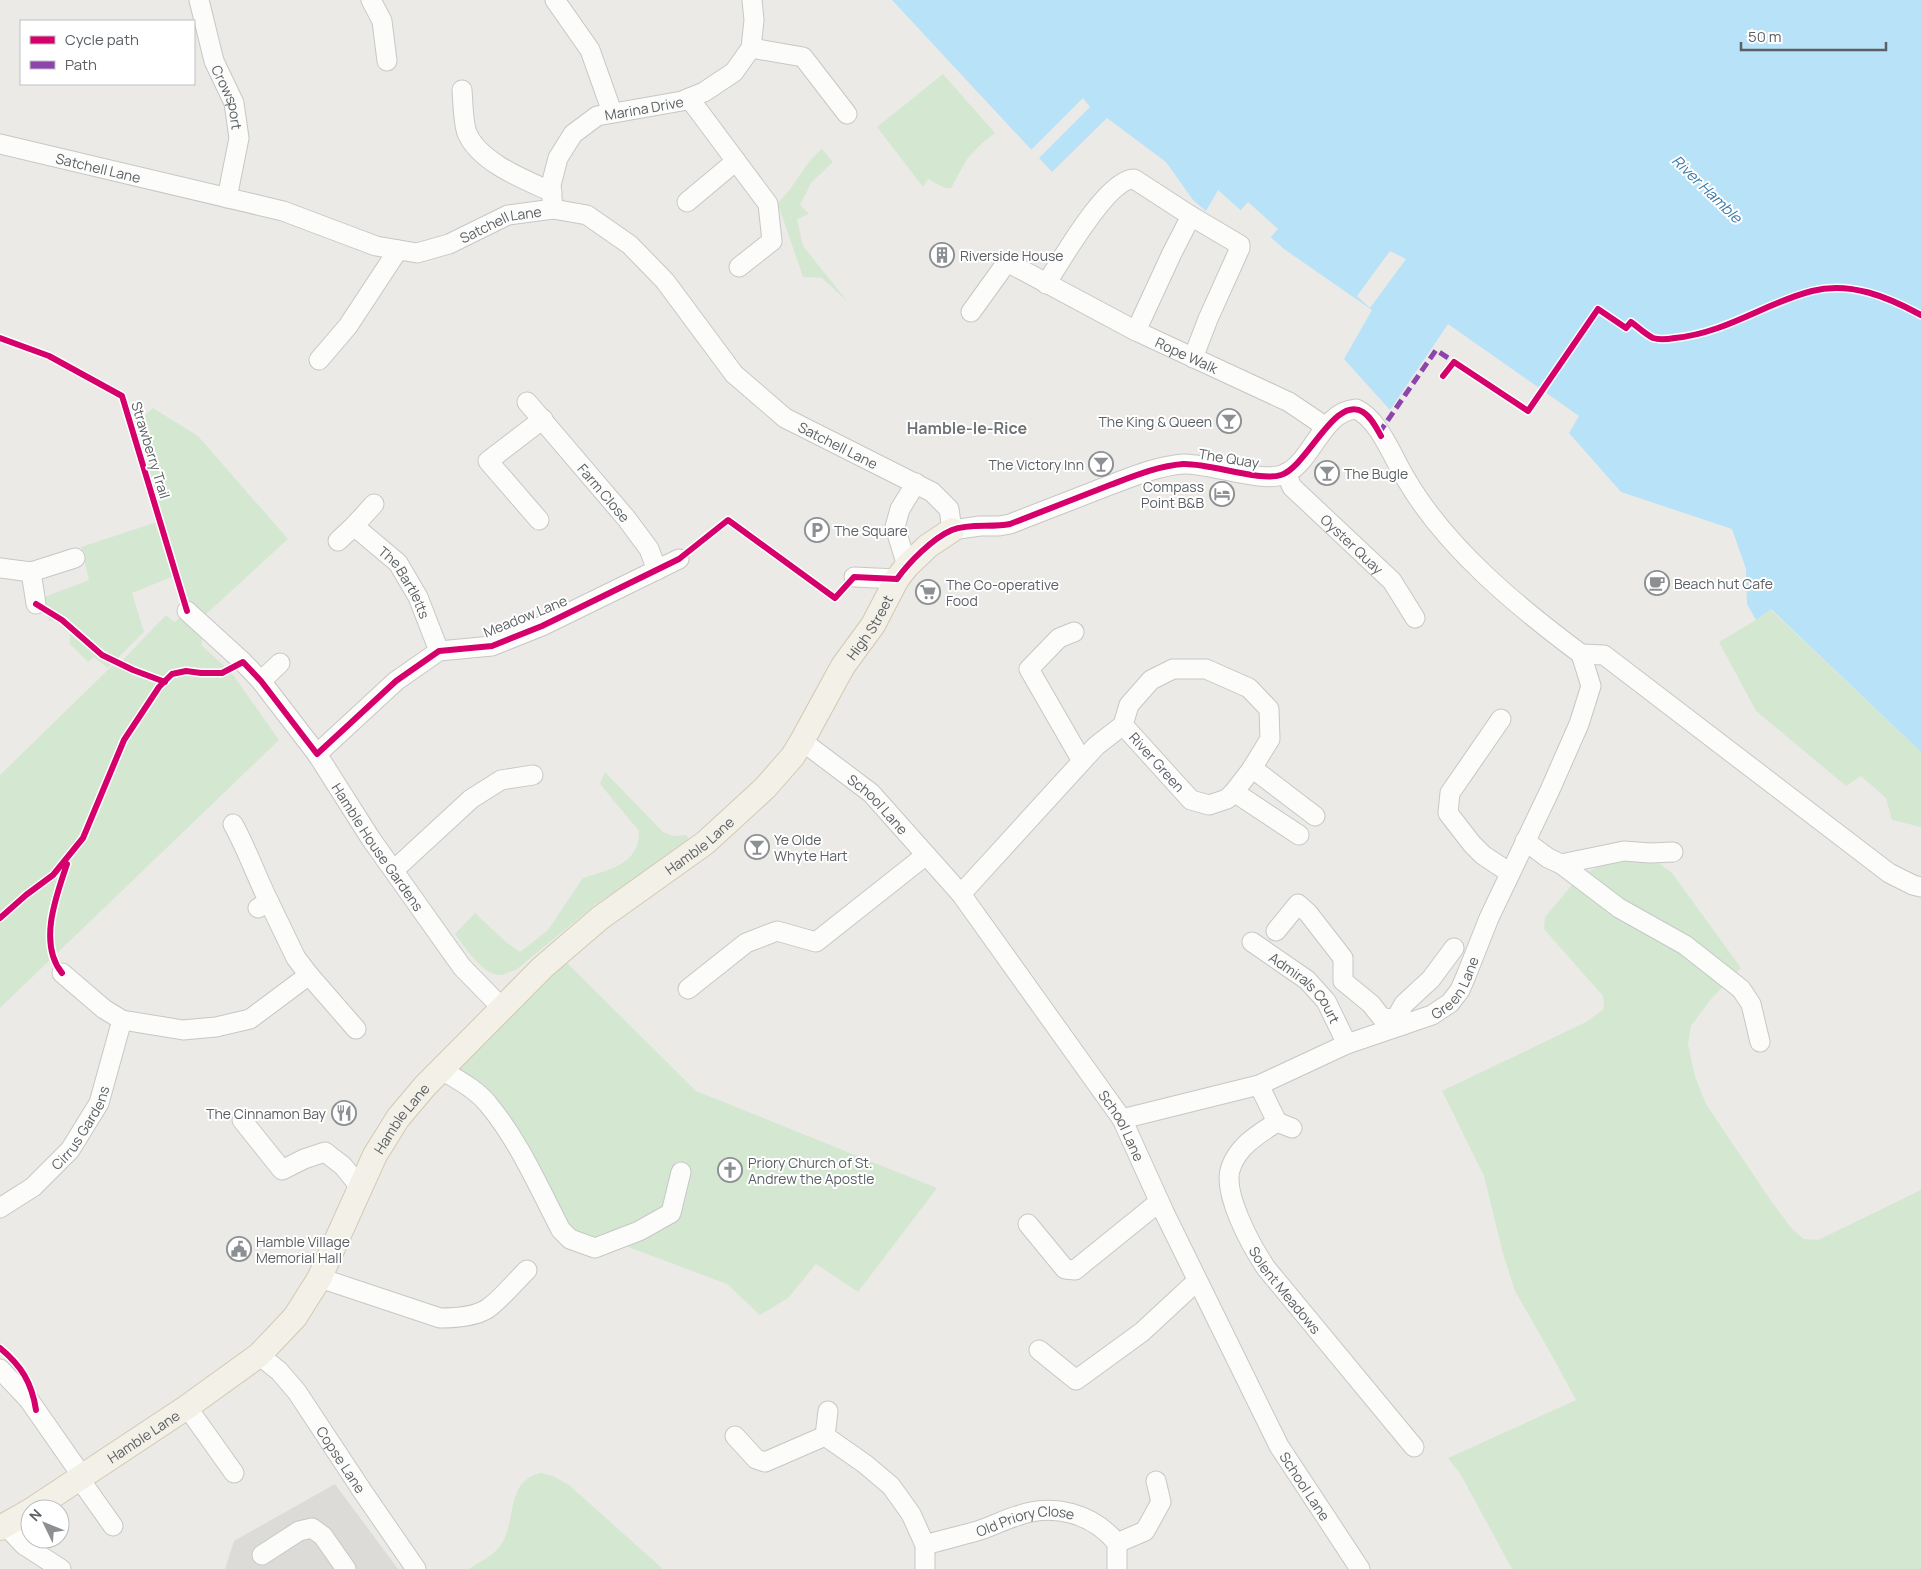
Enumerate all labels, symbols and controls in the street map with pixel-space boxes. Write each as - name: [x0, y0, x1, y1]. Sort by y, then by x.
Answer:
- legend: [20, 20, 195, 85]
- scale bar: [1741, 20, 1886, 52]
- text: 50 m: [1748, 26, 1782, 47]
- text: Cycle path: [65, 29, 139, 50]
- text: Path: [65, 54, 97, 75]
- street label: Crowsport: [208, 62, 247, 131]
- street label: Marina Drive: [603, 91, 685, 124]
- street label: Satchell Lane: [54, 148, 143, 187]
- water label: River Hamble: [1667, 150, 1748, 229]
- street label: Satchell Lane: [456, 201, 543, 247]
- building icon: Riverside House: [929, 242, 955, 268]
- place label: Riverside House: [960, 246, 1064, 265]
- street label: Rope Walk: [1153, 332, 1222, 378]
- street label: Strawberry Trail: [127, 399, 175, 501]
- bar icon: The King & Queen: [1216, 408, 1242, 434]
- place label: The King & Queen: [1099, 412, 1212, 431]
- street label: Satchell Lane: [795, 417, 881, 473]
- district label: Hamble-le-Rice: [907, 417, 1028, 439]
- street label: The Quay: [1197, 444, 1261, 472]
- bar icon: The Victory Inn: [1088, 451, 1114, 477]
- place label: The Victory Inn: [989, 455, 1084, 474]
- street label: Farm Close: [574, 459, 635, 526]
- bar icon: The Bugle: [1314, 460, 1340, 486]
- place label: The Bugle: [1344, 464, 1408, 483]
- place label: Compass Point B&B: [1141, 477, 1204, 512]
- hotel icon: Compass Point B&B: [1209, 481, 1235, 507]
- street label: Oyster Quay: [1317, 510, 1388, 578]
- parking icon: The Square: [804, 517, 830, 543]
- place label: The Square: [834, 521, 908, 540]
- street label: The Bartletts: [375, 541, 435, 621]
- cafe icon: Beach hut Cafe: [1644, 570, 1670, 596]
- place label: Beach hut Cafe: [1674, 574, 1773, 593]
- place label: The Co-operative Food: [946, 575, 1059, 610]
- supermarket icon: The Co-operative Food: [915, 579, 941, 605]
- street label: Meadow Lane: [480, 591, 570, 641]
- street label: High Street: [841, 591, 897, 663]
- street label: River Green: [1125, 728, 1189, 796]
- street label: School Lane: [844, 769, 913, 838]
- street label: Hamble House Gardens: [328, 779, 428, 914]
- street label: Hamble Lane: [661, 812, 738, 878]
- place label: Ye Olde Whyte Hart: [774, 830, 848, 865]
- bar icon: Ye Olde Whyte Hart: [744, 834, 770, 860]
- street label: Admirals Court: [1266, 947, 1345, 1027]
- street label: Green Lane: [1427, 953, 1482, 1023]
- street label: Hamble Lane: [369, 1079, 433, 1157]
- street label: Cirrus Gardens: [47, 1084, 113, 1173]
- street label: School Lane: [1095, 1086, 1149, 1164]
- restaurant icon: The Cinnamon Bay: [331, 1100, 357, 1126]
- place label: The Cinnamon Bay: [206, 1104, 327, 1123]
- place label: Priory Church of St. Andrew the Apostle: [748, 1153, 874, 1188]
- church icon: Priory Church of St. Andrew the Apostle: [717, 1157, 743, 1183]
- place label: Hamble Village Memorial Hall: [256, 1232, 350, 1267]
- public building icon: Hamble Village Memorial Hall: [226, 1236, 252, 1262]
- street label: Solent Meadows: [1245, 1243, 1326, 1337]
- street label: Hamble Lane: [103, 1405, 183, 1467]
- street label: Copse Lane: [313, 1422, 370, 1496]
- street label: School Lane: [1276, 1448, 1335, 1524]
- north arrow: [20, 1499, 70, 1549]
- street label: Old Priory Close: [973, 1501, 1077, 1540]
- text: N: [25, 1505, 46, 1525]

